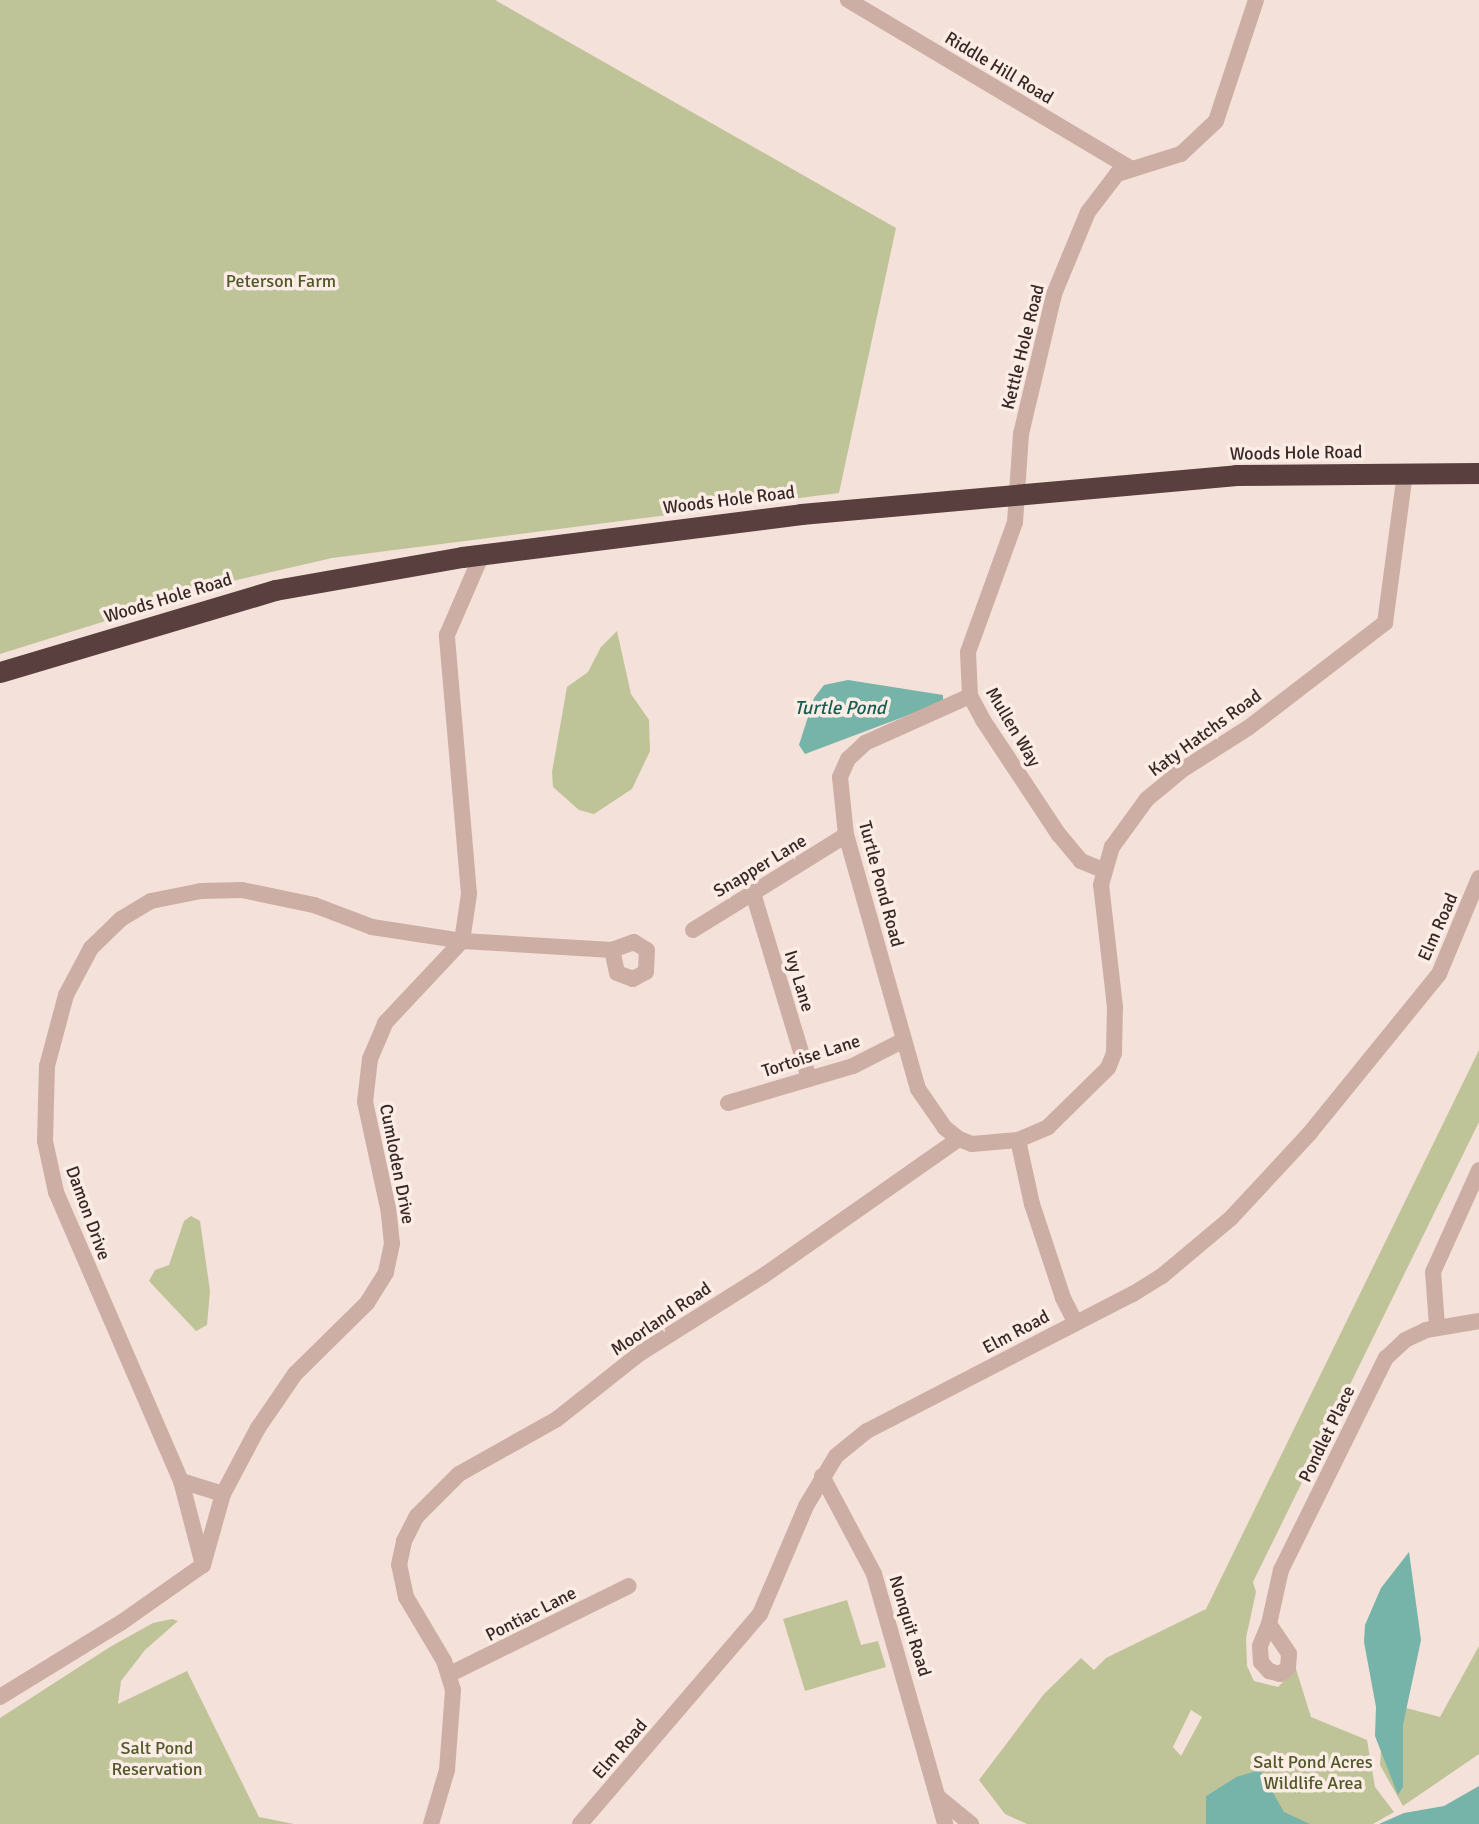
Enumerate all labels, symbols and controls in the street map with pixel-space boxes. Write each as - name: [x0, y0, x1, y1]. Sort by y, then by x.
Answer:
- street label: Riddle Hill Road: [941, 27, 1057, 109]
- park label: Peterson Farm: [226, 270, 336, 292]
- street label: Kettle Hole Road: [997, 282, 1049, 412]
- street label: Woods Hole Road: [1229, 441, 1363, 465]
- street label: Woods Hole Road: [662, 481, 796, 519]
- street label: Woods Hole Road: [101, 568, 235, 628]
- street label: Mullen Way: [981, 683, 1045, 771]
- street label: Katy Hatchs Road: [1144, 685, 1266, 781]
- water label: Turtle Pond: [794, 698, 886, 720]
- street label: Turtle Pond Road: [854, 819, 908, 949]
- street label: Snapper Lane: [710, 830, 810, 902]
- street label: Elm Road: [1413, 890, 1463, 964]
- street label: Ivy Lane: [779, 948, 819, 1014]
- street label: Tortoise Lane: [759, 1030, 863, 1082]
- street label: Cumloden Drive: [375, 1102, 419, 1226]
- street label: Damon Drive: [61, 1163, 115, 1263]
- street label: Moorland Road: [607, 1278, 715, 1360]
- street label: Elm Road: [979, 1305, 1053, 1359]
- street label: Pondlet Place: [1294, 1382, 1360, 1486]
- street label: Nonquit Road: [884, 1573, 936, 1679]
- street label: Pontiac Lane: [482, 1582, 580, 1646]
- street label: Elm Road: [588, 1715, 652, 1783]
- park label: Salt Pond Reservation: [111, 1738, 203, 1780]
- park label: Salt Pond Acres Wildlife Area: [1253, 1752, 1373, 1795]

